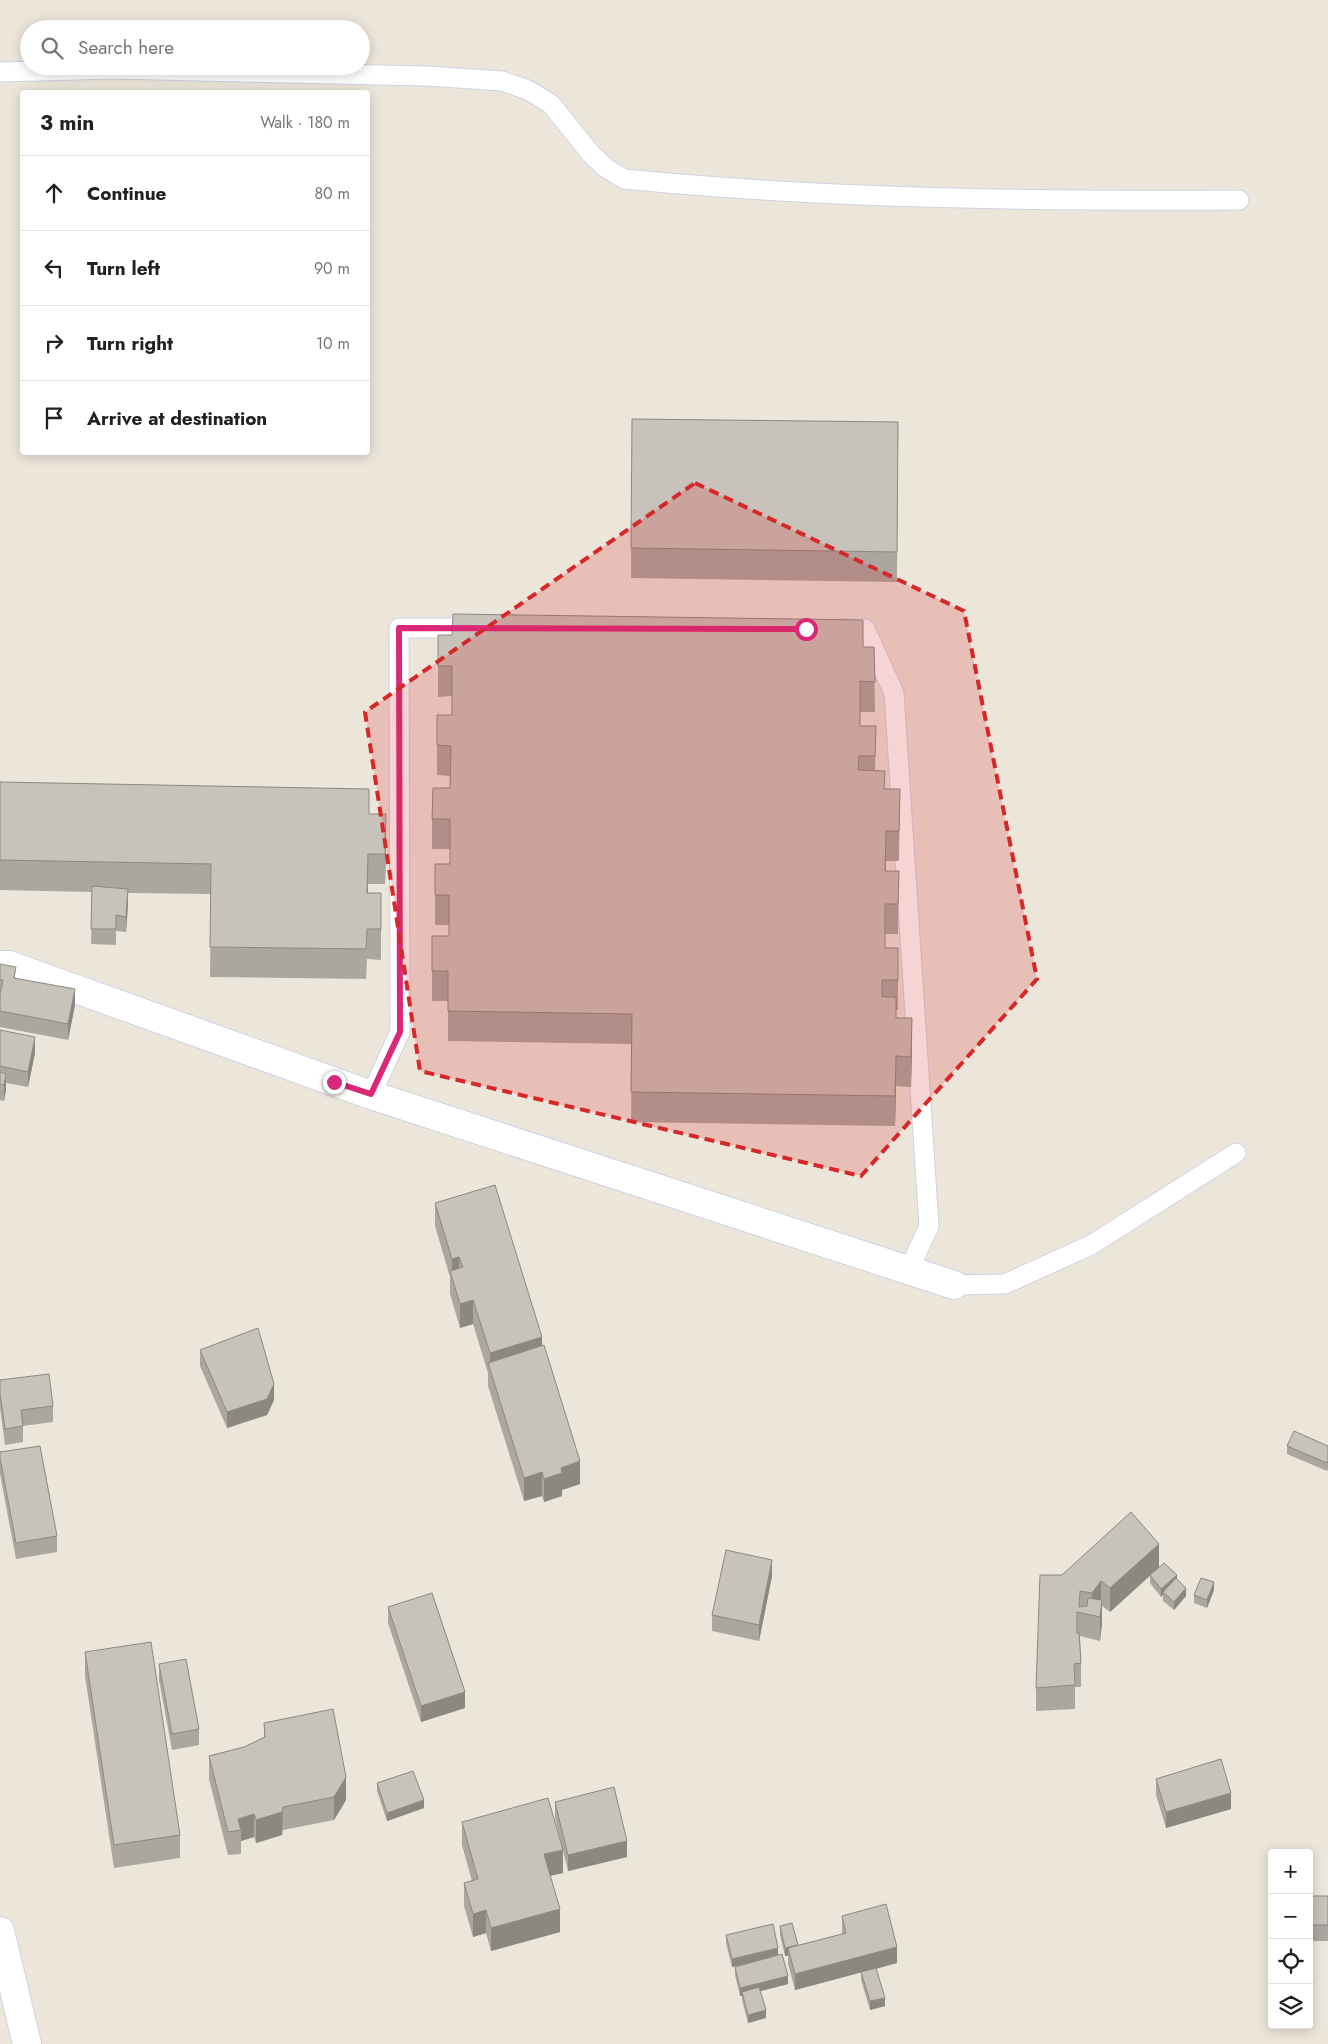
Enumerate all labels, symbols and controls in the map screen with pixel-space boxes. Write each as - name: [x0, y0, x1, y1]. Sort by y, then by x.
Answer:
- search box: [20, 20, 370, 75]
- icon: search: [38, 34, 66, 62]
- text: Search here: [78, 34, 174, 61]
- text: 3 min: [40, 108, 94, 138]
- text: Walk · 180 m: [260, 111, 350, 134]
- icon: ahead: [40, 179, 68, 207]
- text: Continue: [87, 180, 166, 207]
- text: 80 m: [314, 182, 350, 205]
- icon: left: [40, 254, 68, 282]
- text: Turn left: [87, 255, 160, 282]
- text: 90 m: [314, 257, 350, 280]
- icon: right: [40, 329, 68, 357]
- text: Turn right: [87, 330, 173, 357]
- text: 10 m: [316, 332, 350, 355]
- icon: arrive: [40, 404, 68, 432]
- text: Arrive at destination: [87, 405, 267, 432]
- route start: [795, 618, 818, 641]
- route end: [323, 1071, 346, 1094]
- map controls: [1268, 1849, 1313, 2029]
- button: +: [1268, 1849, 1313, 1894]
- button: −: [1268, 1894, 1313, 1939]
- button: locate: [1268, 1939, 1313, 1984]
- button: layers: [1268, 1984, 1313, 2029]

